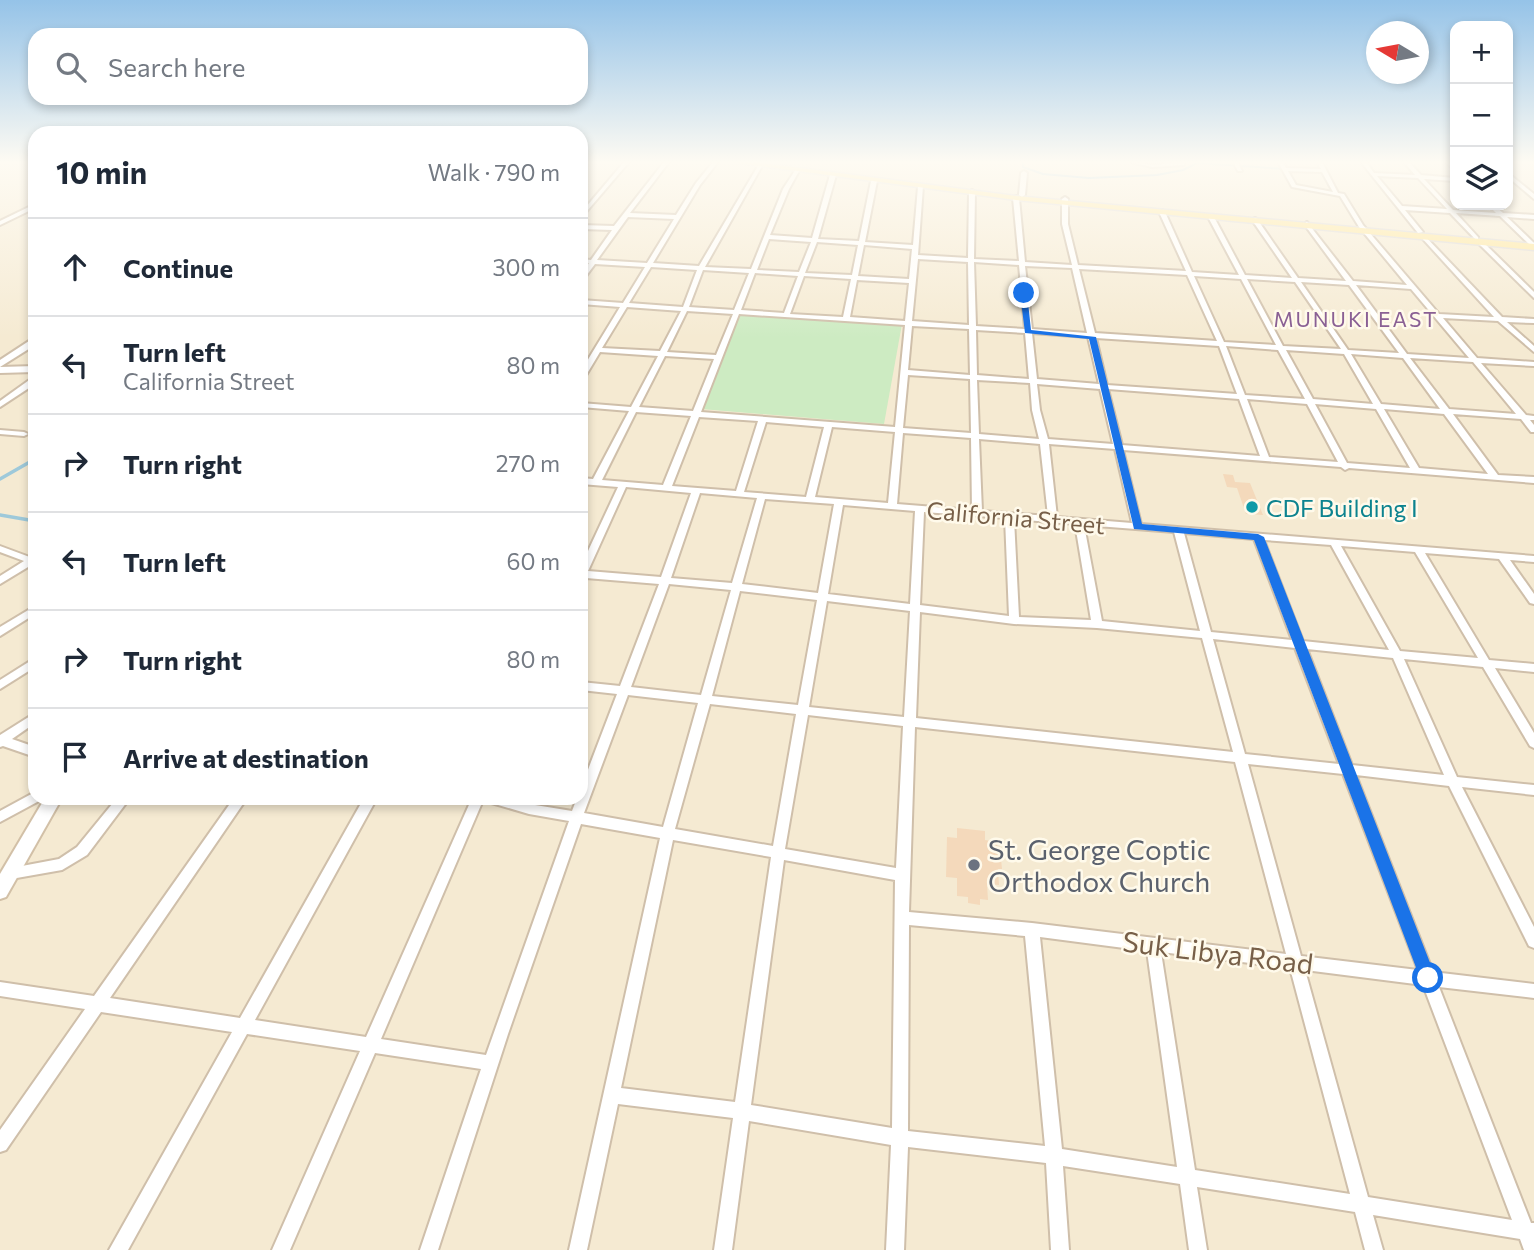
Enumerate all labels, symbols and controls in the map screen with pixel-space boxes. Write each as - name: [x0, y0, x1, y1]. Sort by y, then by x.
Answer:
- north arrow: [1366, 21, 1429, 84]
- map controls: [1450, 21, 1513, 210]
- button: +: [1450, 21, 1513, 84]
- search box: [28, 28, 588, 105]
- icon: search: [52, 48, 90, 86]
- text: Search here: [108, 51, 246, 82]
- button: −: [1450, 84, 1513, 147]
- button: layers: [1450, 147, 1513, 210]
- text: 10 min: [56, 153, 147, 190]
- text: Walk · 790 m: [428, 158, 560, 186]
- icon: ahead: [56, 248, 94, 286]
- text: Continue: [123, 252, 233, 283]
- text: 300 m: [492, 253, 560, 281]
- route end: [1008, 277, 1039, 308]
- district label: MUNUKI EAST: [1274, 306, 1438, 331]
- text: Turn left: [123, 336, 226, 367]
- icon: left: [56, 346, 94, 384]
- text: 80 m: [507, 351, 560, 379]
- text: California Street: [123, 367, 295, 395]
- icon: right: [56, 444, 94, 482]
- text: Turn right: [123, 448, 242, 479]
- text: 270 m: [496, 449, 560, 477]
- place label: CDF Building I: [1266, 493, 1418, 522]
- street label: California Street: [926, 495, 1107, 539]
- marker: CDF Building I: [1244, 499, 1260, 515]
- icon: left: [56, 542, 94, 580]
- text: Turn left: [123, 546, 226, 577]
- text: 60 m: [507, 547, 560, 575]
- icon: right: [56, 640, 94, 678]
- text: Turn right: [123, 644, 242, 675]
- text: 80 m: [507, 645, 560, 673]
- icon: arrive: [56, 738, 94, 776]
- text: Arrive at destination: [123, 742, 369, 773]
- place label: St. George Coptic Orthodox Church: [988, 832, 1211, 898]
- marker: St. George Coptic Orthodox Church: [966, 857, 982, 873]
- street label: Suk Libya Road: [1121, 923, 1315, 981]
- route start: [1412, 962, 1443, 993]

